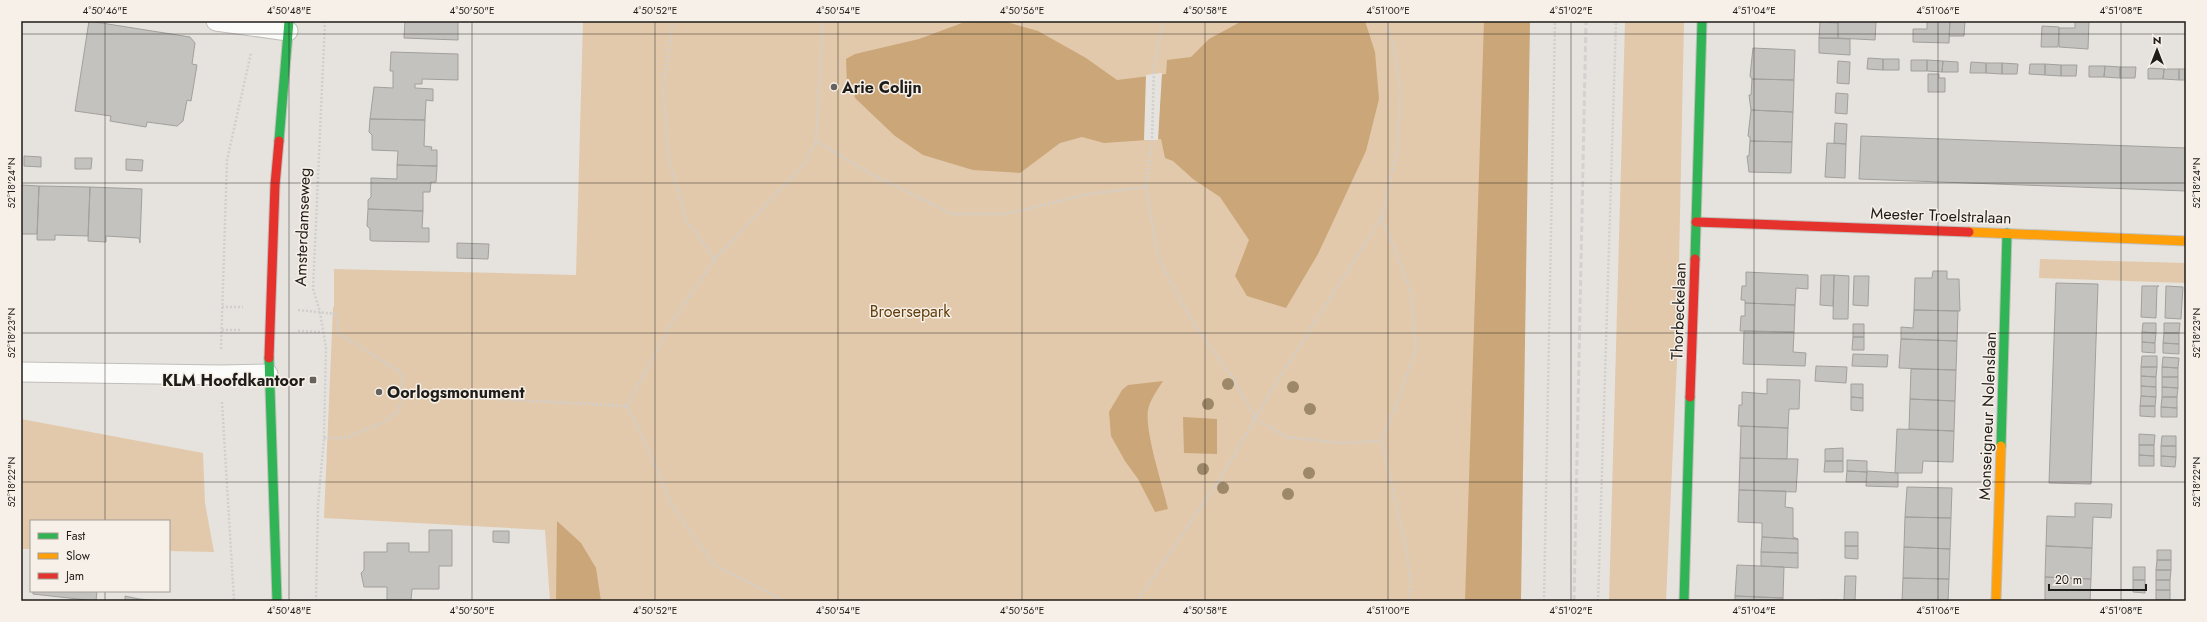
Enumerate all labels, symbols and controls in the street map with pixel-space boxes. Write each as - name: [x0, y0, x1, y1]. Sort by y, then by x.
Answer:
- text: 4°50'46"E: [83, 3, 127, 18]
- text: 4°50'48"E: [267, 3, 311, 18]
- text: 4°50'50"E: [450, 3, 494, 18]
- text: 4°50'52"E: [633, 3, 677, 18]
- text: 4°50'54"E: [816, 3, 860, 18]
- text: 4°50'56"E: [1000, 3, 1044, 18]
- text: 4°50'58"E: [1183, 3, 1227, 18]
- text: 4°51'00"E: [1366, 3, 1410, 18]
- text: 4°51'02"E: [1549, 3, 1593, 18]
- text: 4°51'04"E: [1732, 3, 1776, 18]
- text: 4°51'06"E: [1916, 3, 1960, 18]
- text: 4°51'08"E: [2099, 3, 2143, 18]
- north arrow: [2137, 30, 2177, 70]
- text: N: [2153, 32, 2161, 48]
- place label: Arie Colijn: [841, 76, 922, 99]
- marker: Arie Colijn: [829, 82, 839, 92]
- text: 52°18'24"N: [4, 158, 19, 208]
- text: 52°18'24"N: [2189, 158, 2204, 208]
- street label: Amsterdamseweg: [289, 167, 316, 287]
- street label: Meester Troelstralaan: [1870, 202, 2012, 229]
- street label: Thorbeckelaan: [1665, 262, 1692, 360]
- park label: Broersepark: [870, 300, 951, 323]
- text: 52°18'23"N: [4, 308, 19, 358]
- text: 52°18'23"N: [2189, 308, 2204, 358]
- street label: Monseigneur Nolenslaan: [1973, 331, 2002, 501]
- place label: KLM Hoofdkantoor: [162, 369, 305, 392]
- marker: KLM Hoofdkantoor: [308, 375, 318, 385]
- place label: Oorlogsmonument: [387, 381, 525, 404]
- marker: Oorlogsmonument: [374, 387, 384, 397]
- text: 52°18'22"N: [4, 457, 19, 507]
- text: 52°18'22"N: [2189, 457, 2204, 507]
- legend: [30, 520, 170, 592]
- text: Fast: [66, 527, 85, 545]
- text: Slow: [66, 547, 91, 565]
- scale bar: [2049, 566, 2146, 592]
- text: Jam: [64, 567, 84, 585]
- text: 20 m: [2055, 571, 2082, 589]
- text: 4°50'48"E: [267, 603, 311, 618]
- text: 4°50'50"E: [450, 603, 494, 618]
- text: 4°50'52"E: [633, 603, 677, 618]
- text: 4°50'54"E: [816, 603, 860, 618]
- text: 4°50'56"E: [1000, 603, 1044, 618]
- text: 4°50'58"E: [1183, 603, 1227, 618]
- text: 4°51'00"E: [1366, 603, 1410, 618]
- text: 4°51'02"E: [1549, 603, 1593, 618]
- text: 4°51'04"E: [1732, 603, 1776, 618]
- text: 4°51'06"E: [1916, 603, 1960, 618]
- text: 4°51'08"E: [2099, 603, 2143, 618]

